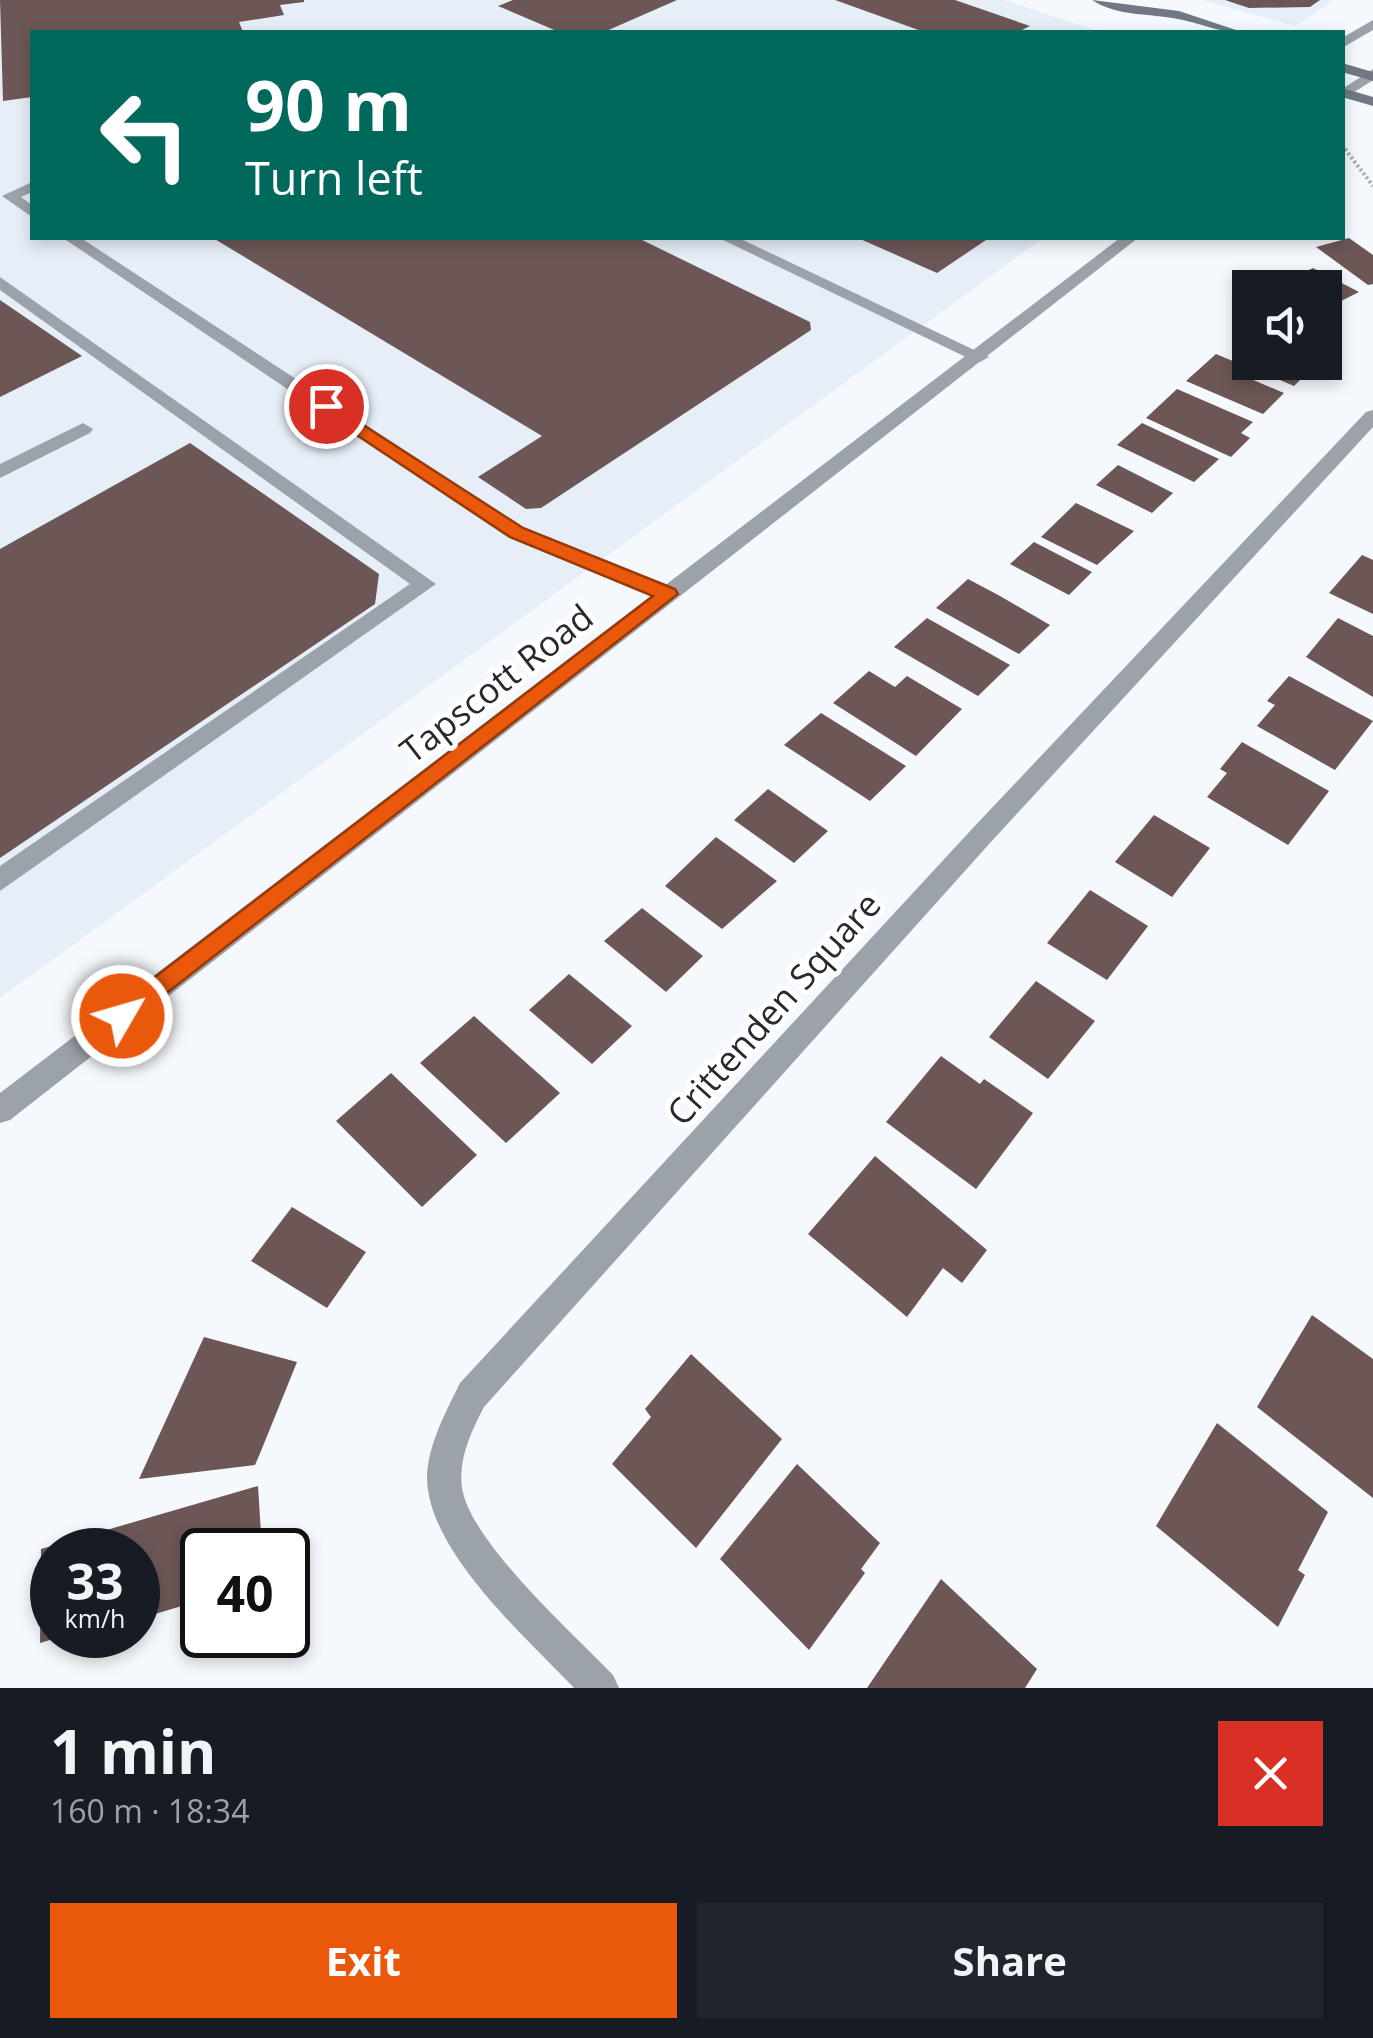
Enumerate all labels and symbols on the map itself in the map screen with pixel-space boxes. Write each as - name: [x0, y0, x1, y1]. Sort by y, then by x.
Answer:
- pin: [284, 364, 369, 449]
- street label: Tapscott Road: [390, 593, 602, 773]
- street label: Crittenden Square: [656, 881, 890, 1135]
- position arrow: [70, 964, 174, 1068]
- speed limit sign: 40: [180, 1528, 310, 1658]

